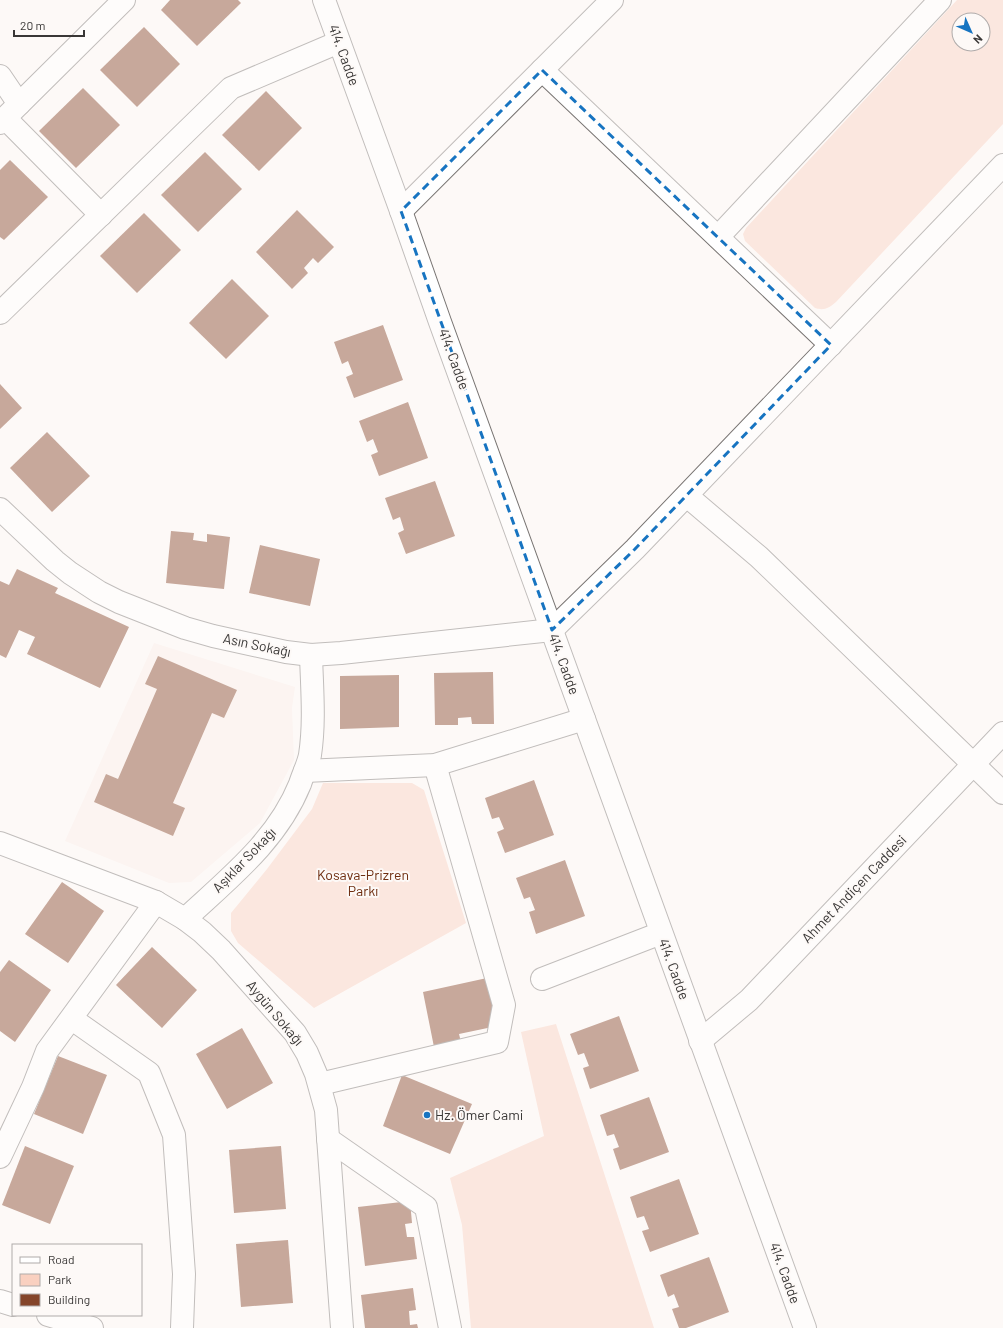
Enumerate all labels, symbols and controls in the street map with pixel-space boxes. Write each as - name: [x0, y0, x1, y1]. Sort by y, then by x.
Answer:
- scale bar: [14, 12, 84, 38]
- north arrow: [951, 12, 991, 52]
- text: 20 m: [20, 18, 46, 32]
- street label: 414. Cadde: [326, 22, 363, 88]
- text: N: [971, 32, 986, 47]
- street label: 414. Cadde: [436, 326, 473, 392]
- street label: Asın Sokağı: [222, 629, 293, 660]
- street label: 414. Cadde: [546, 631, 583, 697]
- street label: Aşıklar Sokağı: [208, 824, 279, 896]
- street label: Ahmet Andiçen Caddesi: [798, 831, 910, 946]
- park label: Kosava-Prizren Parkı: [317, 866, 409, 899]
- street label: 414. Cadde: [656, 936, 693, 1002]
- street label: Aygün Sokağı: [243, 977, 308, 1049]
- place label: Hz. Ömer Cami: [435, 1106, 523, 1123]
- marker: Hz. Ömer Cami: [422, 1110, 432, 1120]
- street label: 414. Cadde: [767, 1240, 804, 1306]
- legend: [12, 1244, 142, 1316]
- text: Road: [48, 1252, 75, 1266]
- text: Park: [48, 1272, 72, 1286]
- text: Building: [48, 1292, 90, 1306]

